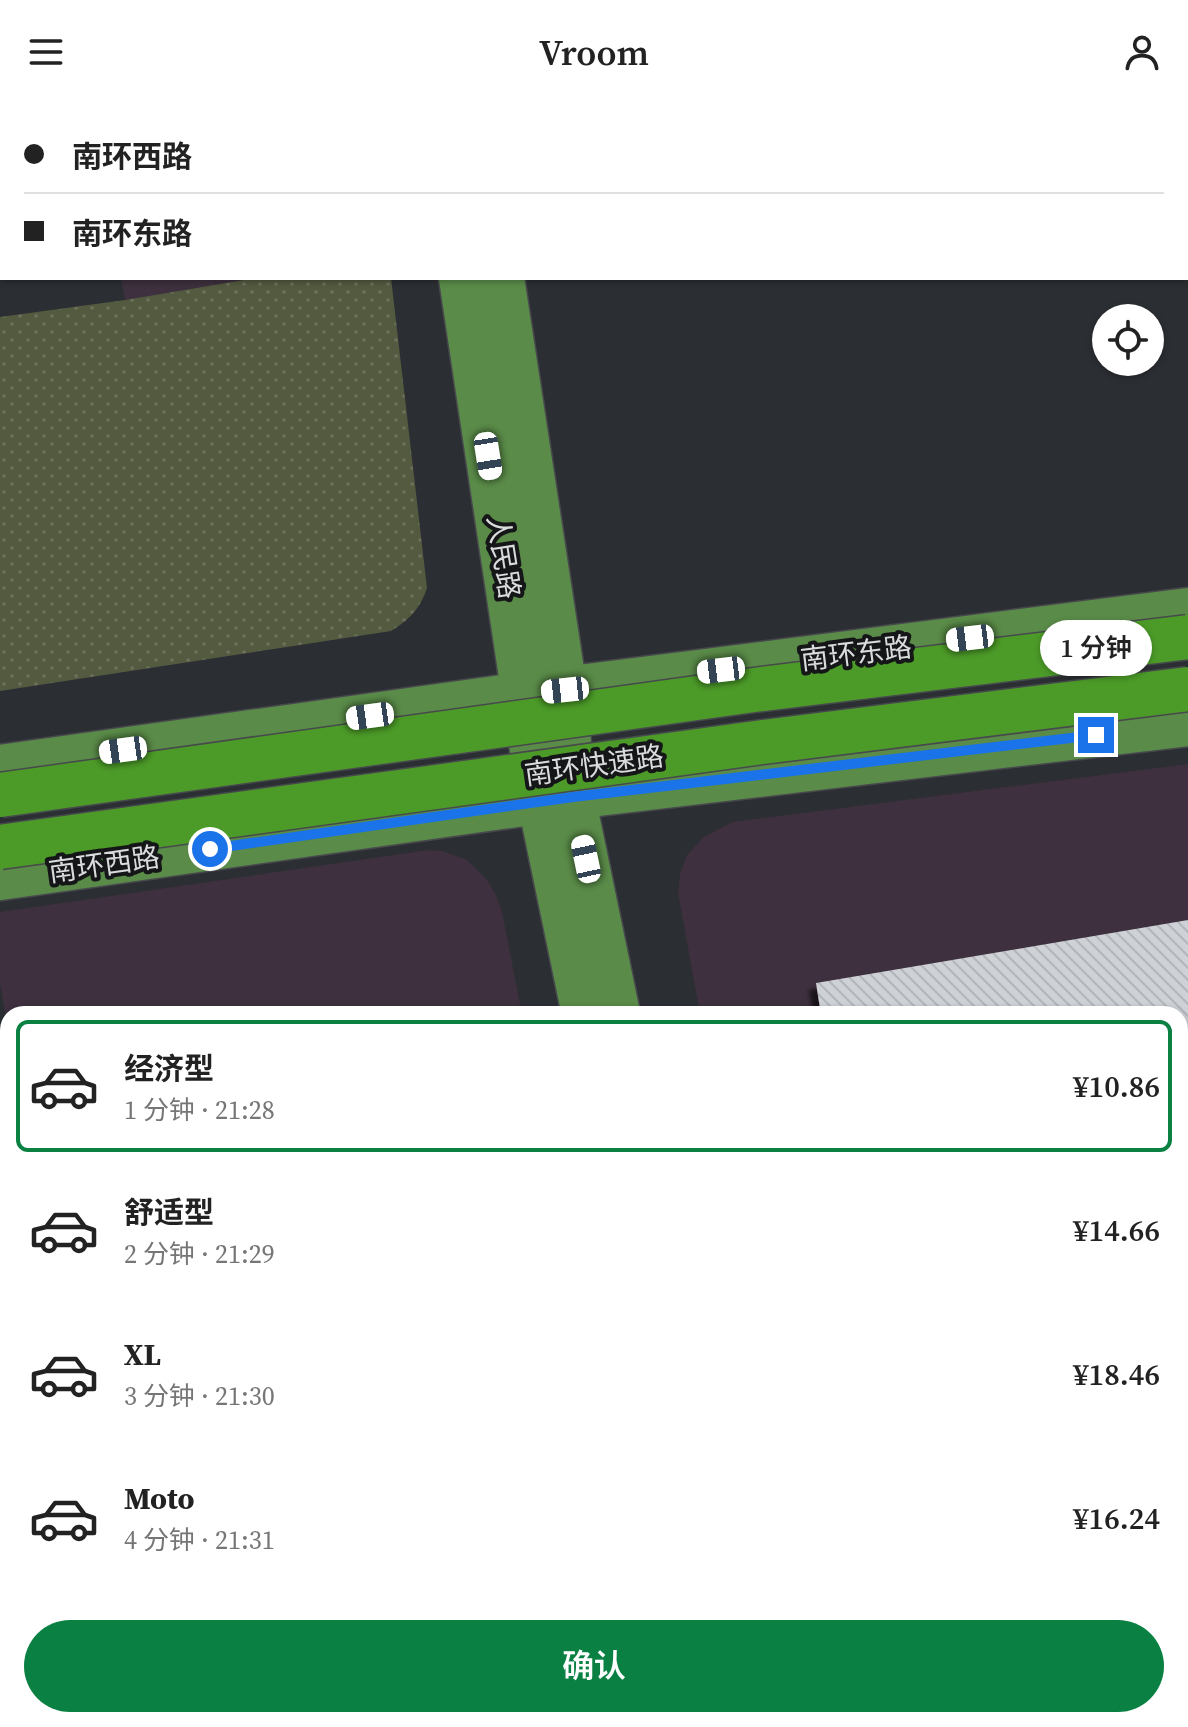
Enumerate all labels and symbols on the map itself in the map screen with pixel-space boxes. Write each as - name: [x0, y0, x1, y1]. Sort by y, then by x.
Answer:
- car: [472, 430, 504, 482]
- street label: 人民路: [479, 513, 529, 601]
- callout: 1 分钟: [1040, 619, 1152, 675]
- car: [945, 623, 995, 653]
- street label: 南环东路: [798, 627, 914, 679]
- car: [696, 655, 746, 685]
- car: [540, 676, 590, 704]
- car: [345, 701, 395, 731]
- route end: [1078, 717, 1114, 753]
- car: [98, 735, 148, 765]
- street label: 南环快速路: [522, 736, 666, 794]
- route start: [192, 831, 228, 867]
- car: [569, 833, 603, 885]
- street label: 南环西路: [46, 837, 162, 891]

